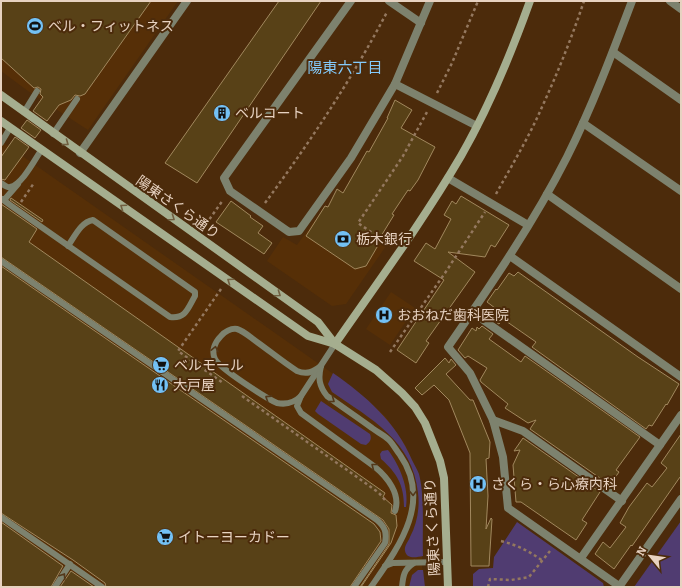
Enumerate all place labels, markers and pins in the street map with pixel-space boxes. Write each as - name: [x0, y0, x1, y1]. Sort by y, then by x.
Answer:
- sports icon: ベル・フィットネス: [25, 16, 45, 36]
- place label: ベル・フィットネス: [48, 18, 174, 35]
- building icon: ベルコート: [212, 103, 232, 123]
- place label: ベルコート: [235, 105, 305, 122]
- bank icon: 栃木銀行: [333, 229, 353, 249]
- place label: 栃木銀行: [356, 231, 412, 248]
- hospital icon: おおねだ歯科医院: [374, 305, 394, 325]
- place label: おおねだ歯科医院: [397, 307, 509, 324]
- supermarket icon: ベルモール: [151, 355, 171, 375]
- place label: ベルモール: [174, 357, 244, 374]
- restaurant icon: 大戸屋: [150, 375, 170, 395]
- place label: 大戸屋: [173, 377, 215, 394]
- hospital icon: さくら・ら心療内科: [468, 474, 488, 494]
- place label: さくら・ら心療内科: [491, 476, 617, 493]
- supermarket icon: イトーヨーカドー: [155, 527, 175, 547]
- place label: イトーヨーカドー: [178, 529, 290, 546]

